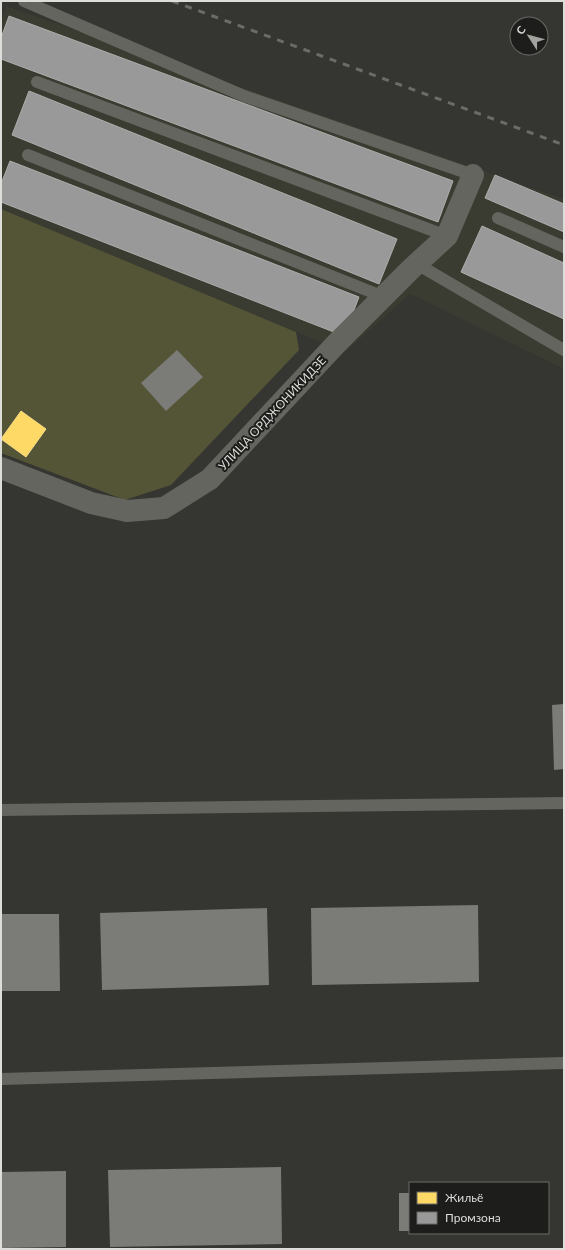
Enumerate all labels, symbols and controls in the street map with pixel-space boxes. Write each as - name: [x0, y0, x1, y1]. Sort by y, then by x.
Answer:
- north arrow: [509, 16, 549, 56]
- text: С: [513, 22, 528, 37]
- street label: УЛИЦА ОРДЖОНИКИДЗЕ: [215, 353, 329, 473]
- legend: [409, 1182, 549, 1234]
- text: Жильё: [445, 1190, 483, 1205]
- text: Промзона: [445, 1210, 501, 1225]

